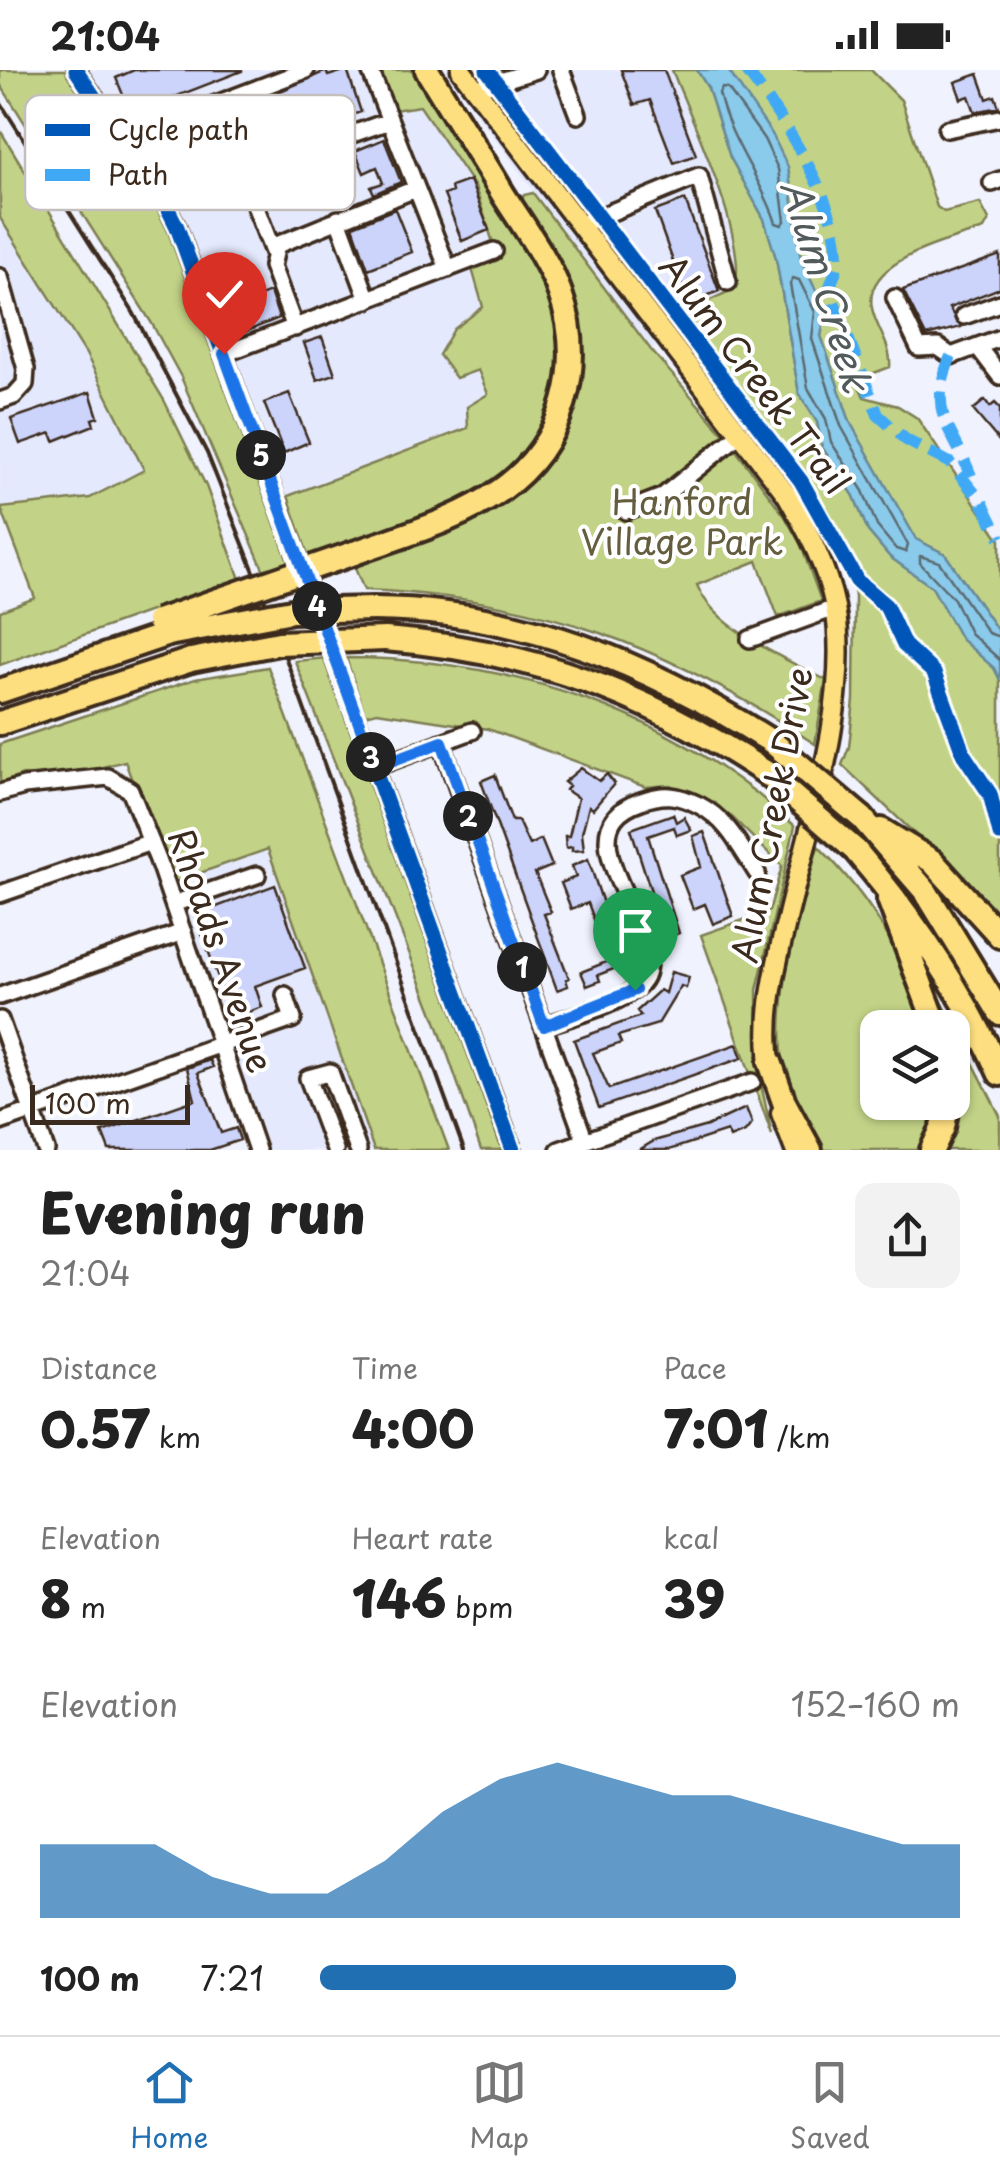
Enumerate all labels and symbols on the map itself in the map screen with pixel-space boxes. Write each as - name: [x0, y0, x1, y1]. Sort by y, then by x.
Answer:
- legend: [25, 95, 355, 210]
- text: Cycle path: [108, 107, 249, 150]
- text: Path: [108, 152, 168, 195]
- water label: Alum Creek: [768, 172, 887, 400]
- street label: Alum Creek Trail: [648, 242, 864, 505]
- pin: [182, 252, 267, 355]
- pin: 5: [236, 430, 286, 480]
- park label: Hanford Village Park: [581, 474, 783, 567]
- pin: 4: [292, 581, 342, 631]
- street label: Alum Creek Drive: [716, 662, 825, 967]
- pin: 3: [346, 732, 396, 782]
- pin: 2: [443, 791, 493, 841]
- street label: Rhoads Avenue: [156, 821, 289, 1079]
- pin: [593, 888, 678, 991]
- pin: 1: [497, 942, 547, 992]
- scale bar: [30, 1080, 190, 1124]

